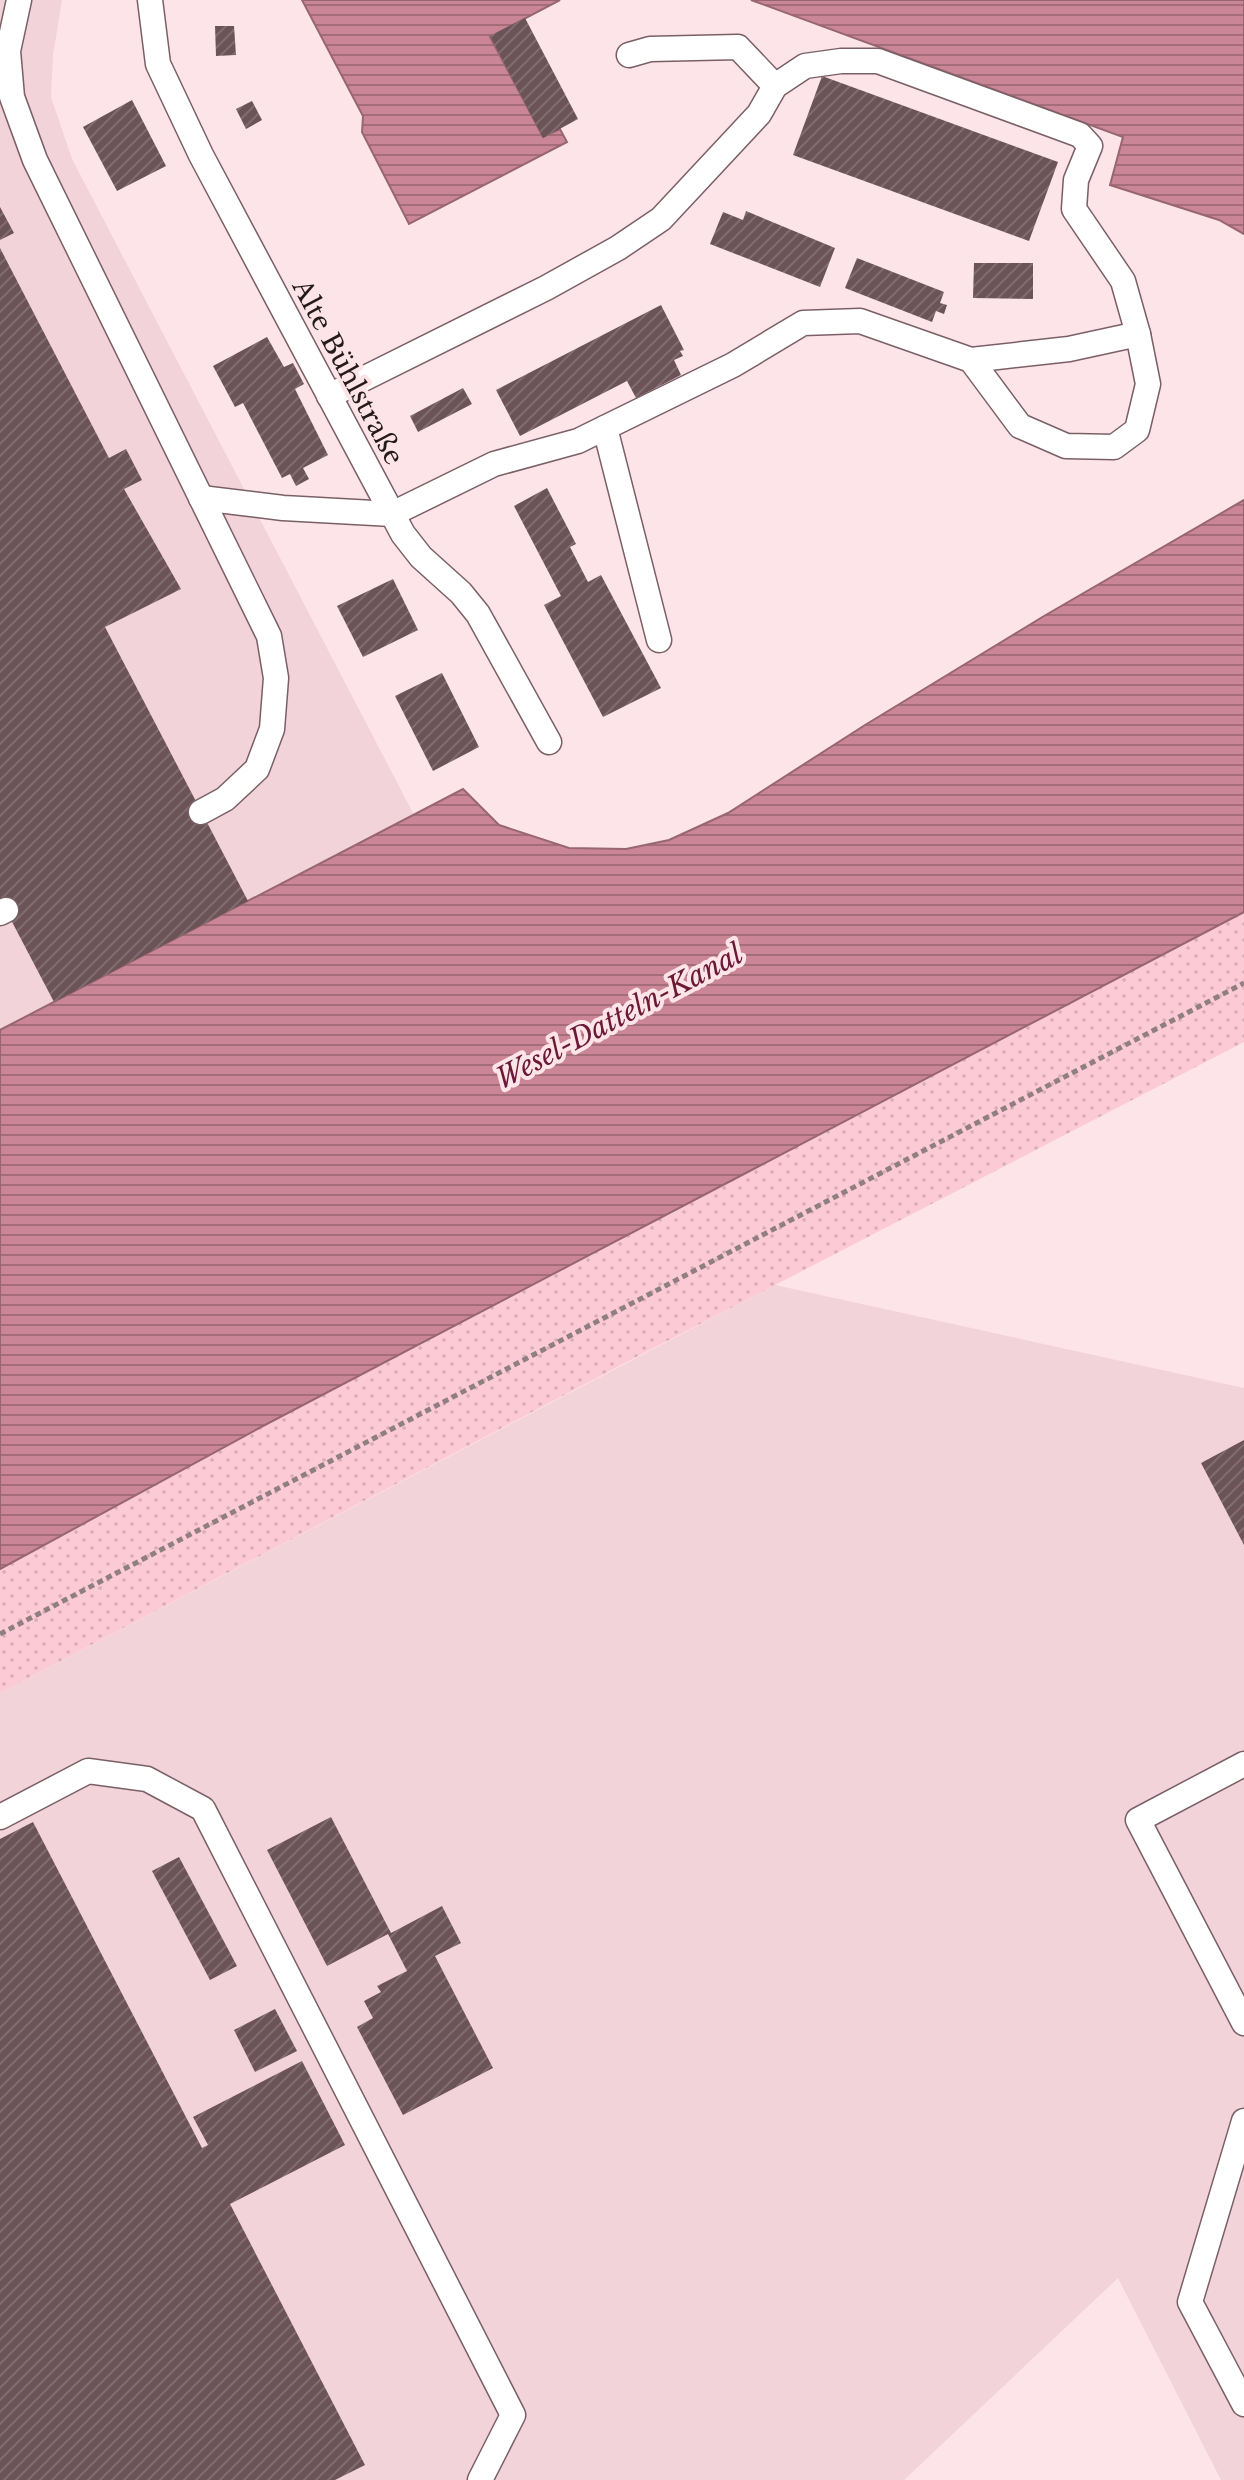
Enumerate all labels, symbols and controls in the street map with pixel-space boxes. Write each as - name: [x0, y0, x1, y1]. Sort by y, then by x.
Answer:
- street label: Alte Bühlstraße: [285, 273, 410, 470]
- water label: Wesel-Datteln-Kanal: [490, 936, 749, 1096]

